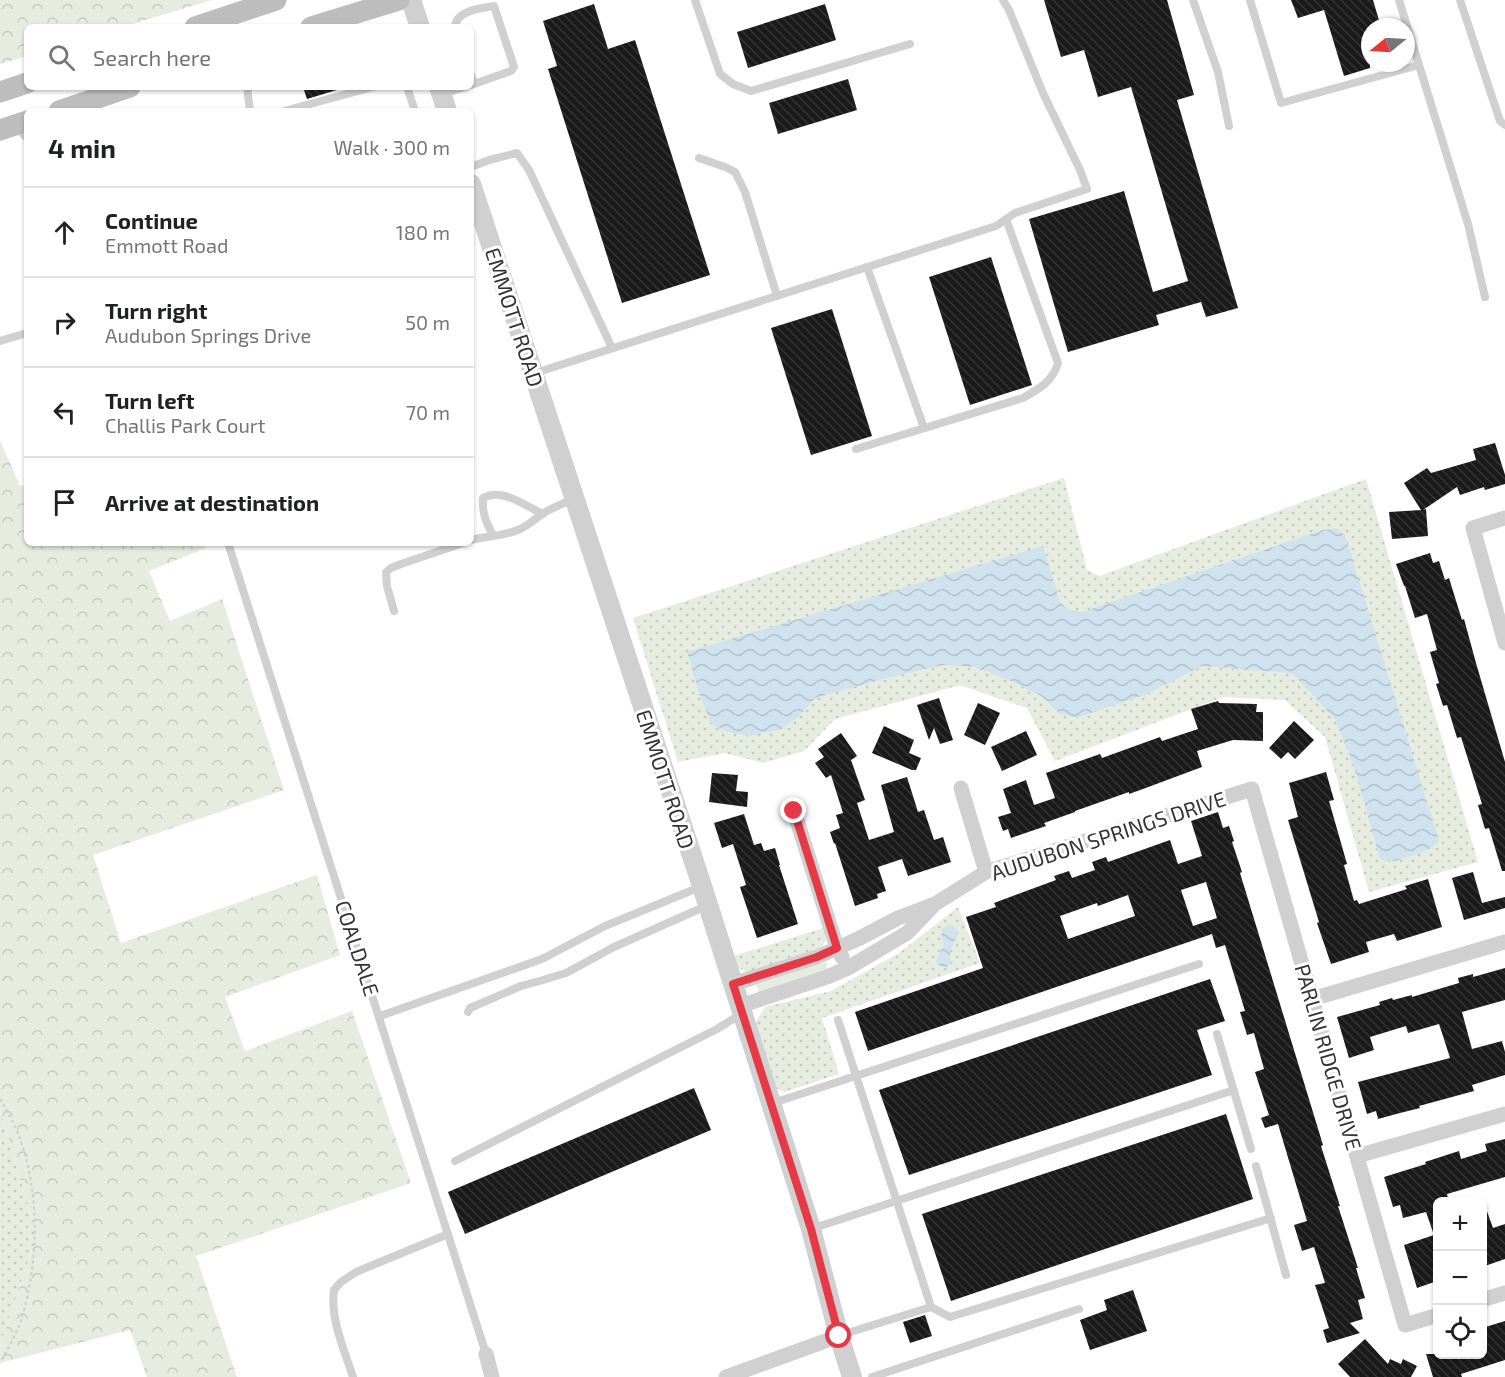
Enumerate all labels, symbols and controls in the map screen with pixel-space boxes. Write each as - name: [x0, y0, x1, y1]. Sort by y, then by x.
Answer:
- north arrow: [1361, 18, 1415, 72]
- search box: [24, 24, 474, 90]
- icon: search: [45, 41, 78, 74]
- text: Search here: [93, 44, 211, 70]
- text: 4 min: [48, 132, 116, 163]
- text: Walk · 300 m: [334, 135, 450, 159]
- text: Continue: [105, 207, 198, 233]
- icon: ahead: [48, 216, 81, 249]
- text: 180 m: [396, 220, 450, 244]
- text: Emmott Road: [105, 233, 228, 257]
- street label: EMMOTT ROAD: [481, 244, 549, 390]
- text: Turn right: [105, 297, 207, 323]
- icon: right: [48, 306, 81, 339]
- text: 50 m: [405, 310, 450, 334]
- text: Audubon Springs Drive: [105, 323, 311, 347]
- text: Turn left: [105, 387, 194, 413]
- icon: left: [48, 396, 81, 429]
- text: 70 m: [406, 400, 450, 424]
- text: Challis Park Court: [105, 413, 265, 437]
- icon: arrive: [48, 486, 81, 519]
- text: Arrive at destination: [105, 489, 319, 515]
- street label: EMMOTT ROAD: [632, 706, 700, 852]
- street label: AUDUBON SPRINGS DRIVE: [987, 785, 1229, 885]
- route end: [780, 797, 806, 823]
- street label: COALDALE: [331, 897, 385, 999]
- street label: PARLIN RIDGE DRIVE: [1290, 961, 1368, 1153]
- map controls: [1433, 1197, 1487, 1359]
- button: +: [1433, 1197, 1487, 1251]
- button: −: [1433, 1251, 1487, 1305]
- button: locate: [1433, 1305, 1487, 1359]
- route start: [825, 1322, 851, 1348]

